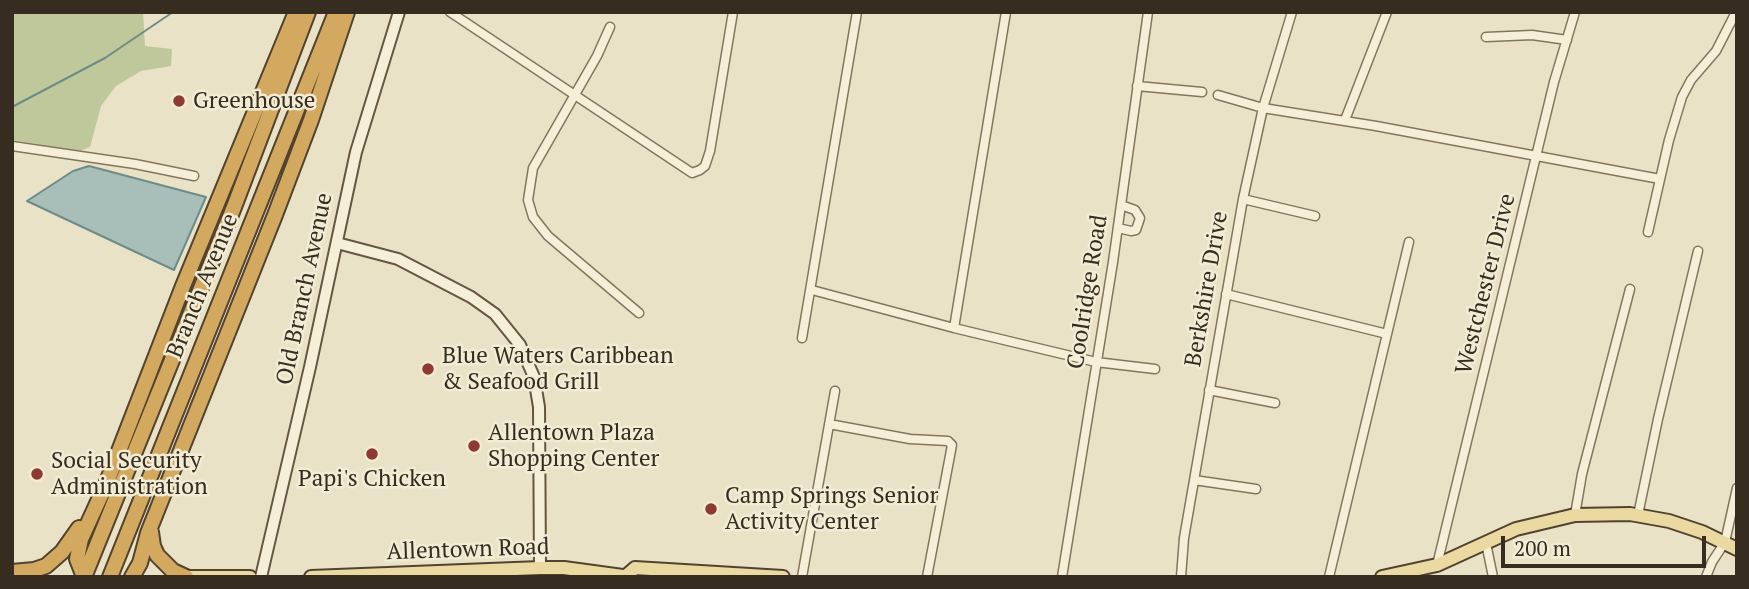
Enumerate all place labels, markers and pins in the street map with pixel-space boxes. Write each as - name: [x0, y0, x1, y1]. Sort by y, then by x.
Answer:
- place label: Greenhouse: [193, 87, 315, 115]
- marker: Greenhouse: [171, 93, 187, 109]
- place label: Blue Waters Caribbean & Seafood Grill: [442, 342, 674, 396]
- marker: Blue Waters Caribbean & Seafood Grill: [420, 361, 436, 377]
- place label: Allentown Plaza Shopping Center: [488, 419, 659, 473]
- marker: Allentown Plaza Shopping Center: [466, 438, 482, 454]
- marker: Papi's Chicken: [364, 446, 380, 462]
- place label: Social Security Administration: [51, 447, 208, 501]
- place label: Papi's Chicken: [298, 465, 446, 493]
- marker: Social Security Administration: [29, 466, 45, 482]
- place label: Camp Springs Senior Activity Center: [725, 482, 938, 536]
- marker: Camp Springs Senior Activity Center: [703, 501, 719, 517]

